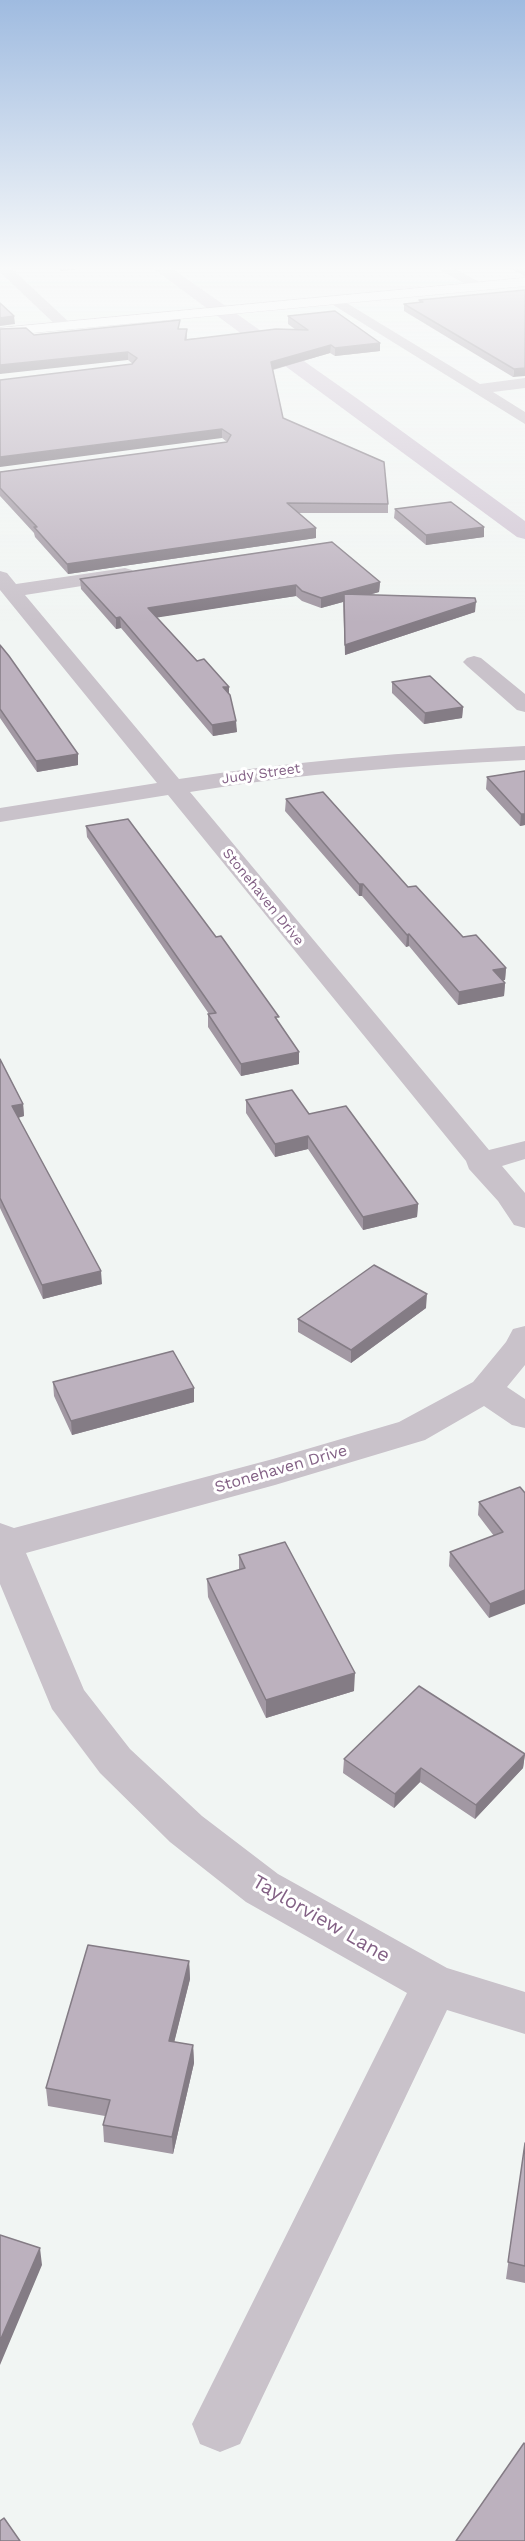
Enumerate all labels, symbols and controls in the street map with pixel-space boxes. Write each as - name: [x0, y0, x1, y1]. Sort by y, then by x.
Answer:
- street label: Judy Street: [221, 760, 301, 788]
- street label: Stonehaven Drive: [219, 845, 307, 949]
- street label: Stonehaven Drive: [212, 1441, 350, 1497]
- street label: Taylorview Lane: [248, 1870, 394, 1968]

